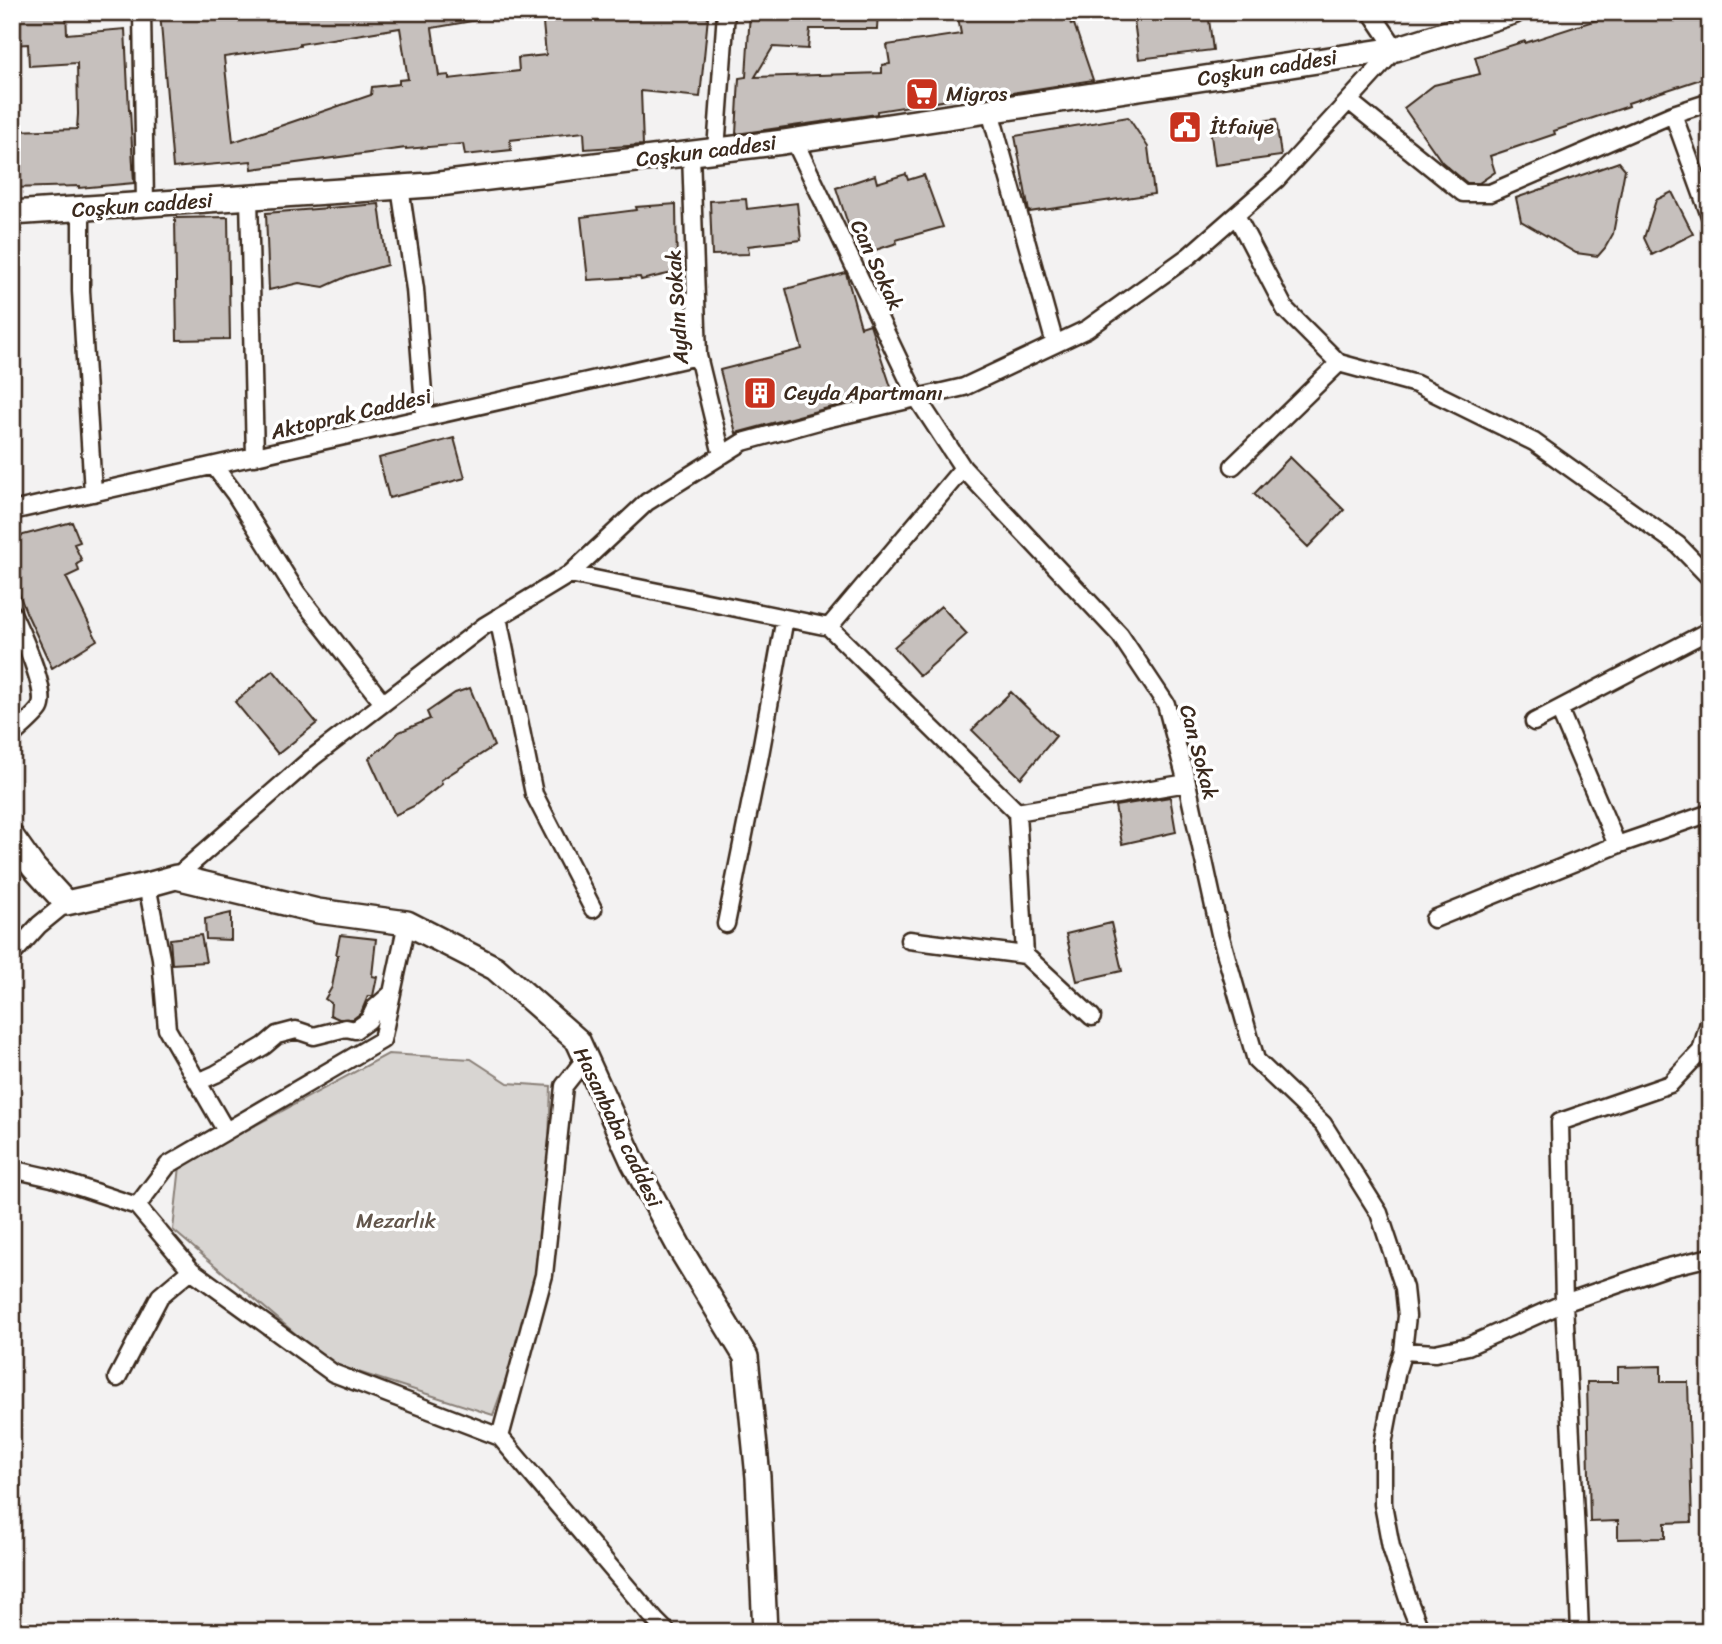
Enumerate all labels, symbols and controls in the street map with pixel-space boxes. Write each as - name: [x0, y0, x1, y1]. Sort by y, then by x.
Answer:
- street label: Coşkun caddesi: [1194, 38, 1341, 98]
- supermarket icon: Migros: [903, 75, 941, 113]
- place label: Migros: [946, 75, 1008, 113]
- public building icon: İtfaiye: [1166, 108, 1204, 146]
- place label: İtfaiye: [1209, 108, 1274, 146]
- street label: Coşkun caddesi: [634, 123, 779, 178]
- street label: Coşkun caddesi: [70, 181, 215, 229]
- street label: Can Sokak: [839, 213, 915, 317]
- street label: Aydın Sokak: [654, 248, 700, 367]
- building icon: Ceyda Apartmanı: [741, 374, 779, 412]
- place label: Ceyda Apartmanı: [784, 374, 943, 412]
- street label: Aktoprak Caddesi: [266, 377, 436, 451]
- street label: Can Sokak: [1168, 700, 1230, 804]
- street label: Hasanbaba caddesi: [563, 1040, 674, 1215]
- park label: Mezarlık: [356, 1202, 437, 1240]

